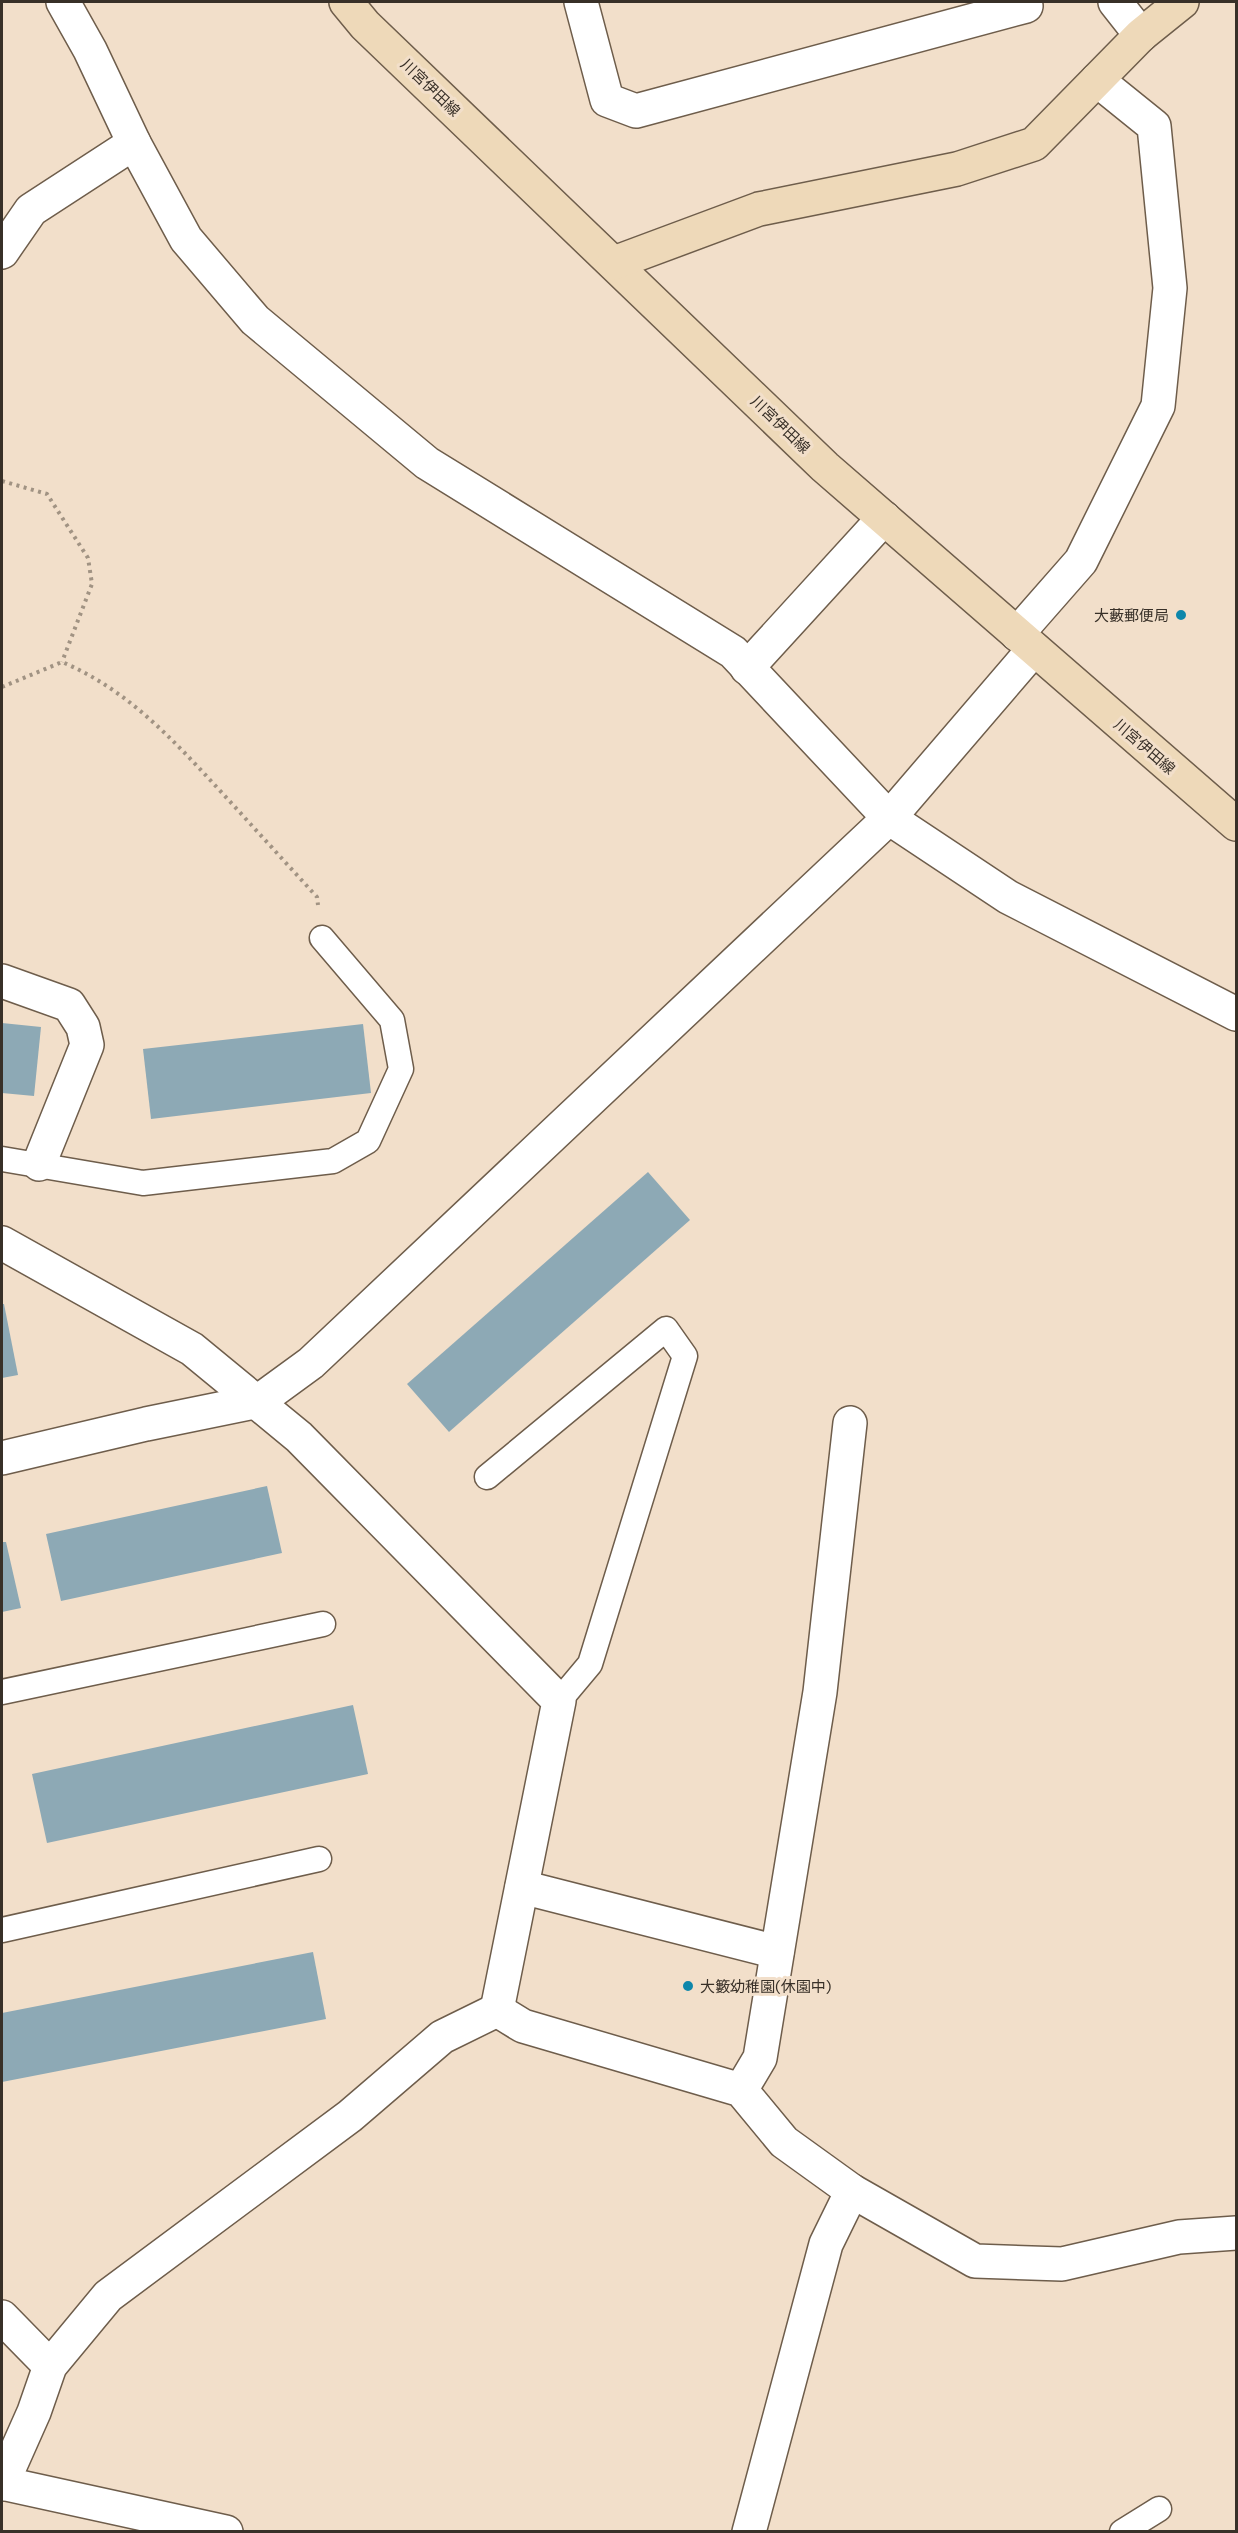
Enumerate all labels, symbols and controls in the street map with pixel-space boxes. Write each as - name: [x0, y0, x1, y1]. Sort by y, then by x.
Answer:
- street label: 川宮伊田線: [398, 54, 464, 120]
- street label: 川宮伊田線: [748, 391, 814, 457]
- place label: 大藪郵便局: [1094, 606, 1169, 624]
- marker: 大藪郵便局: [1174, 608, 1188, 622]
- street label: 川宮伊田線: [1111, 715, 1179, 777]
- place label: 大籔幼稚園(休園中): [700, 1977, 832, 1995]
- marker: 大籔幼稚園(休園中): [681, 1979, 695, 1993]

